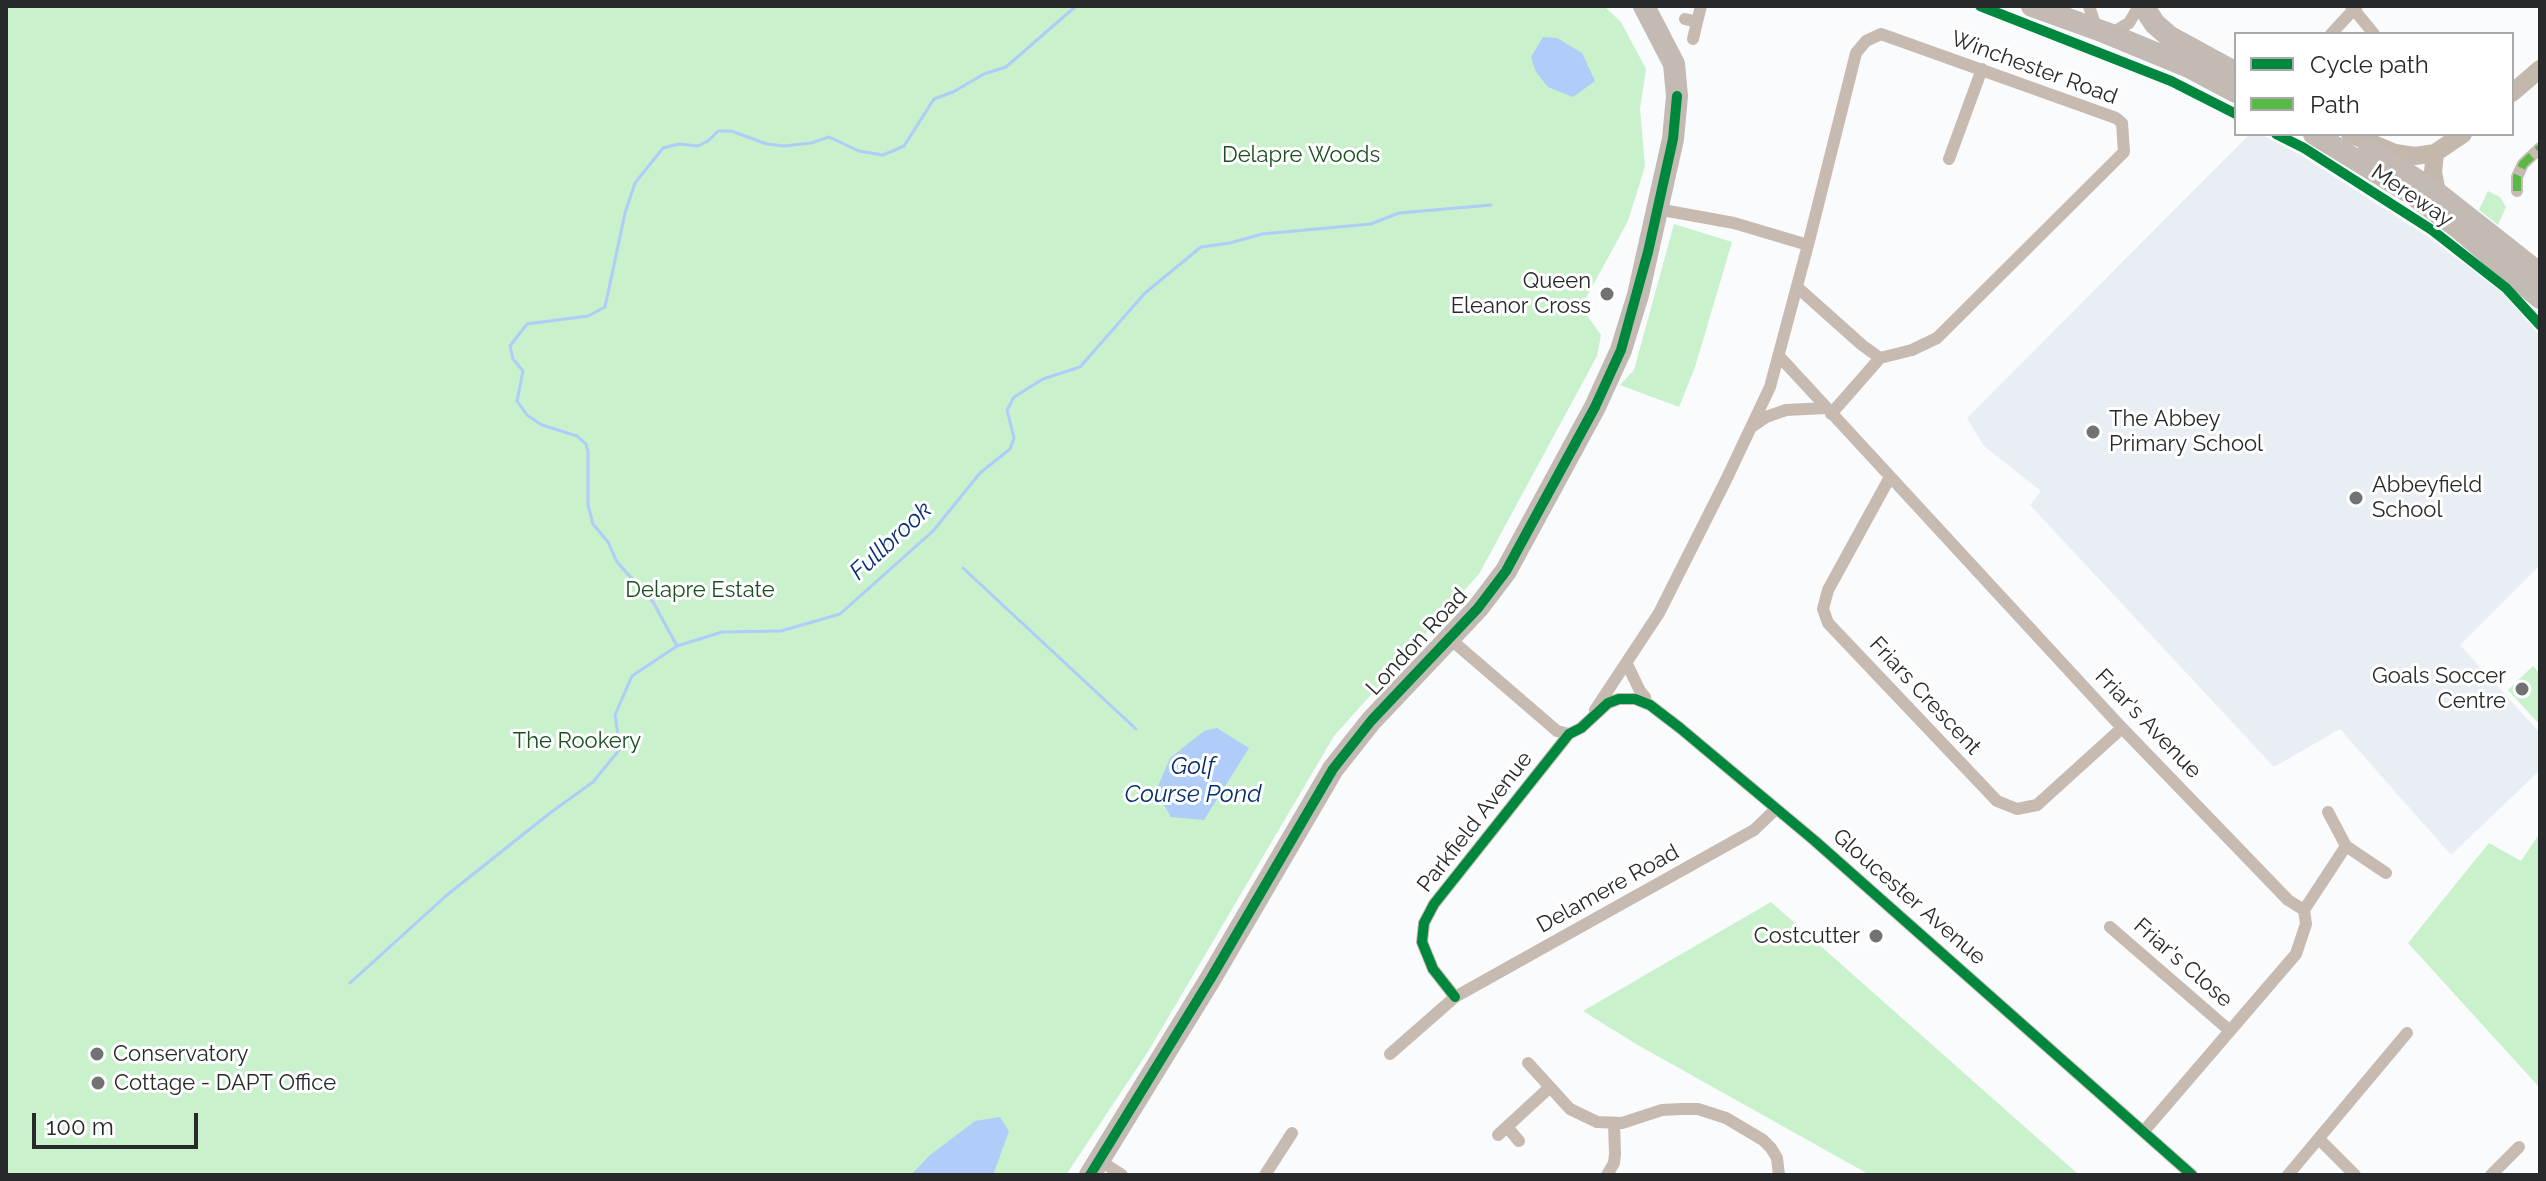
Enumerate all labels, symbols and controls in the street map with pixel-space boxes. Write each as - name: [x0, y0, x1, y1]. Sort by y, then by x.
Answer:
- street label: Winchester Road: [1947, 26, 2121, 110]
- legend: [2234, 32, 2514, 136]
- text: Cycle path: [2310, 50, 2429, 79]
- text: Path: [2310, 90, 2360, 119]
- park label: Delapre Woods: [1222, 142, 1380, 168]
- street label: Mereway: [2366, 159, 2458, 233]
- place label: Queen Eleanor Cross: [1451, 268, 1591, 320]
- marker: Queen Eleanor Cross: [1598, 285, 1616, 303]
- place label: The Abbey Primary School: [2109, 406, 2263, 458]
- marker: The Abbey Primary School: [2084, 423, 2102, 441]
- place label: Abbeyfield School: [2372, 472, 2482, 524]
- marker: Abbeyfield School: [2347, 489, 2365, 507]
- water label: Fullbrook: [844, 496, 938, 586]
- park label: Delapre Estate: [625, 577, 775, 603]
- street label: London Road: [1361, 583, 1473, 701]
- street label: Friars Crescent: [1864, 632, 1986, 760]
- place label: Goals Soccer Centre: [2372, 663, 2506, 714]
- street label: Friar's Avenue: [2089, 664, 2207, 784]
- marker: Goals Soccer Centre: [2513, 680, 2531, 698]
- park label: The Rookery: [513, 728, 641, 754]
- street label: Parkfield Avenue: [1412, 746, 1538, 898]
- water label: Golf Course Pond: [1124, 753, 1262, 809]
- street label: Gloucester Avenue: [1827, 823, 1991, 971]
- street label: Delamere Road: [1532, 839, 1684, 939]
- street label: Friar's Close: [2128, 913, 2238, 1013]
- place label: Costcutter: [1754, 923, 1860, 949]
- marker: Costcutter: [1867, 927, 1885, 945]
- place label: Conservatory: [113, 1041, 249, 1067]
- marker: Conservatory: [88, 1045, 106, 1063]
- place label: Cottage - DAPT Office: [114, 1070, 336, 1096]
- marker: Cottage - DAPT Office: [89, 1074, 107, 1092]
- scale bar: [36, 1097, 202, 1147]
- text: 100 m: [46, 1112, 114, 1141]

